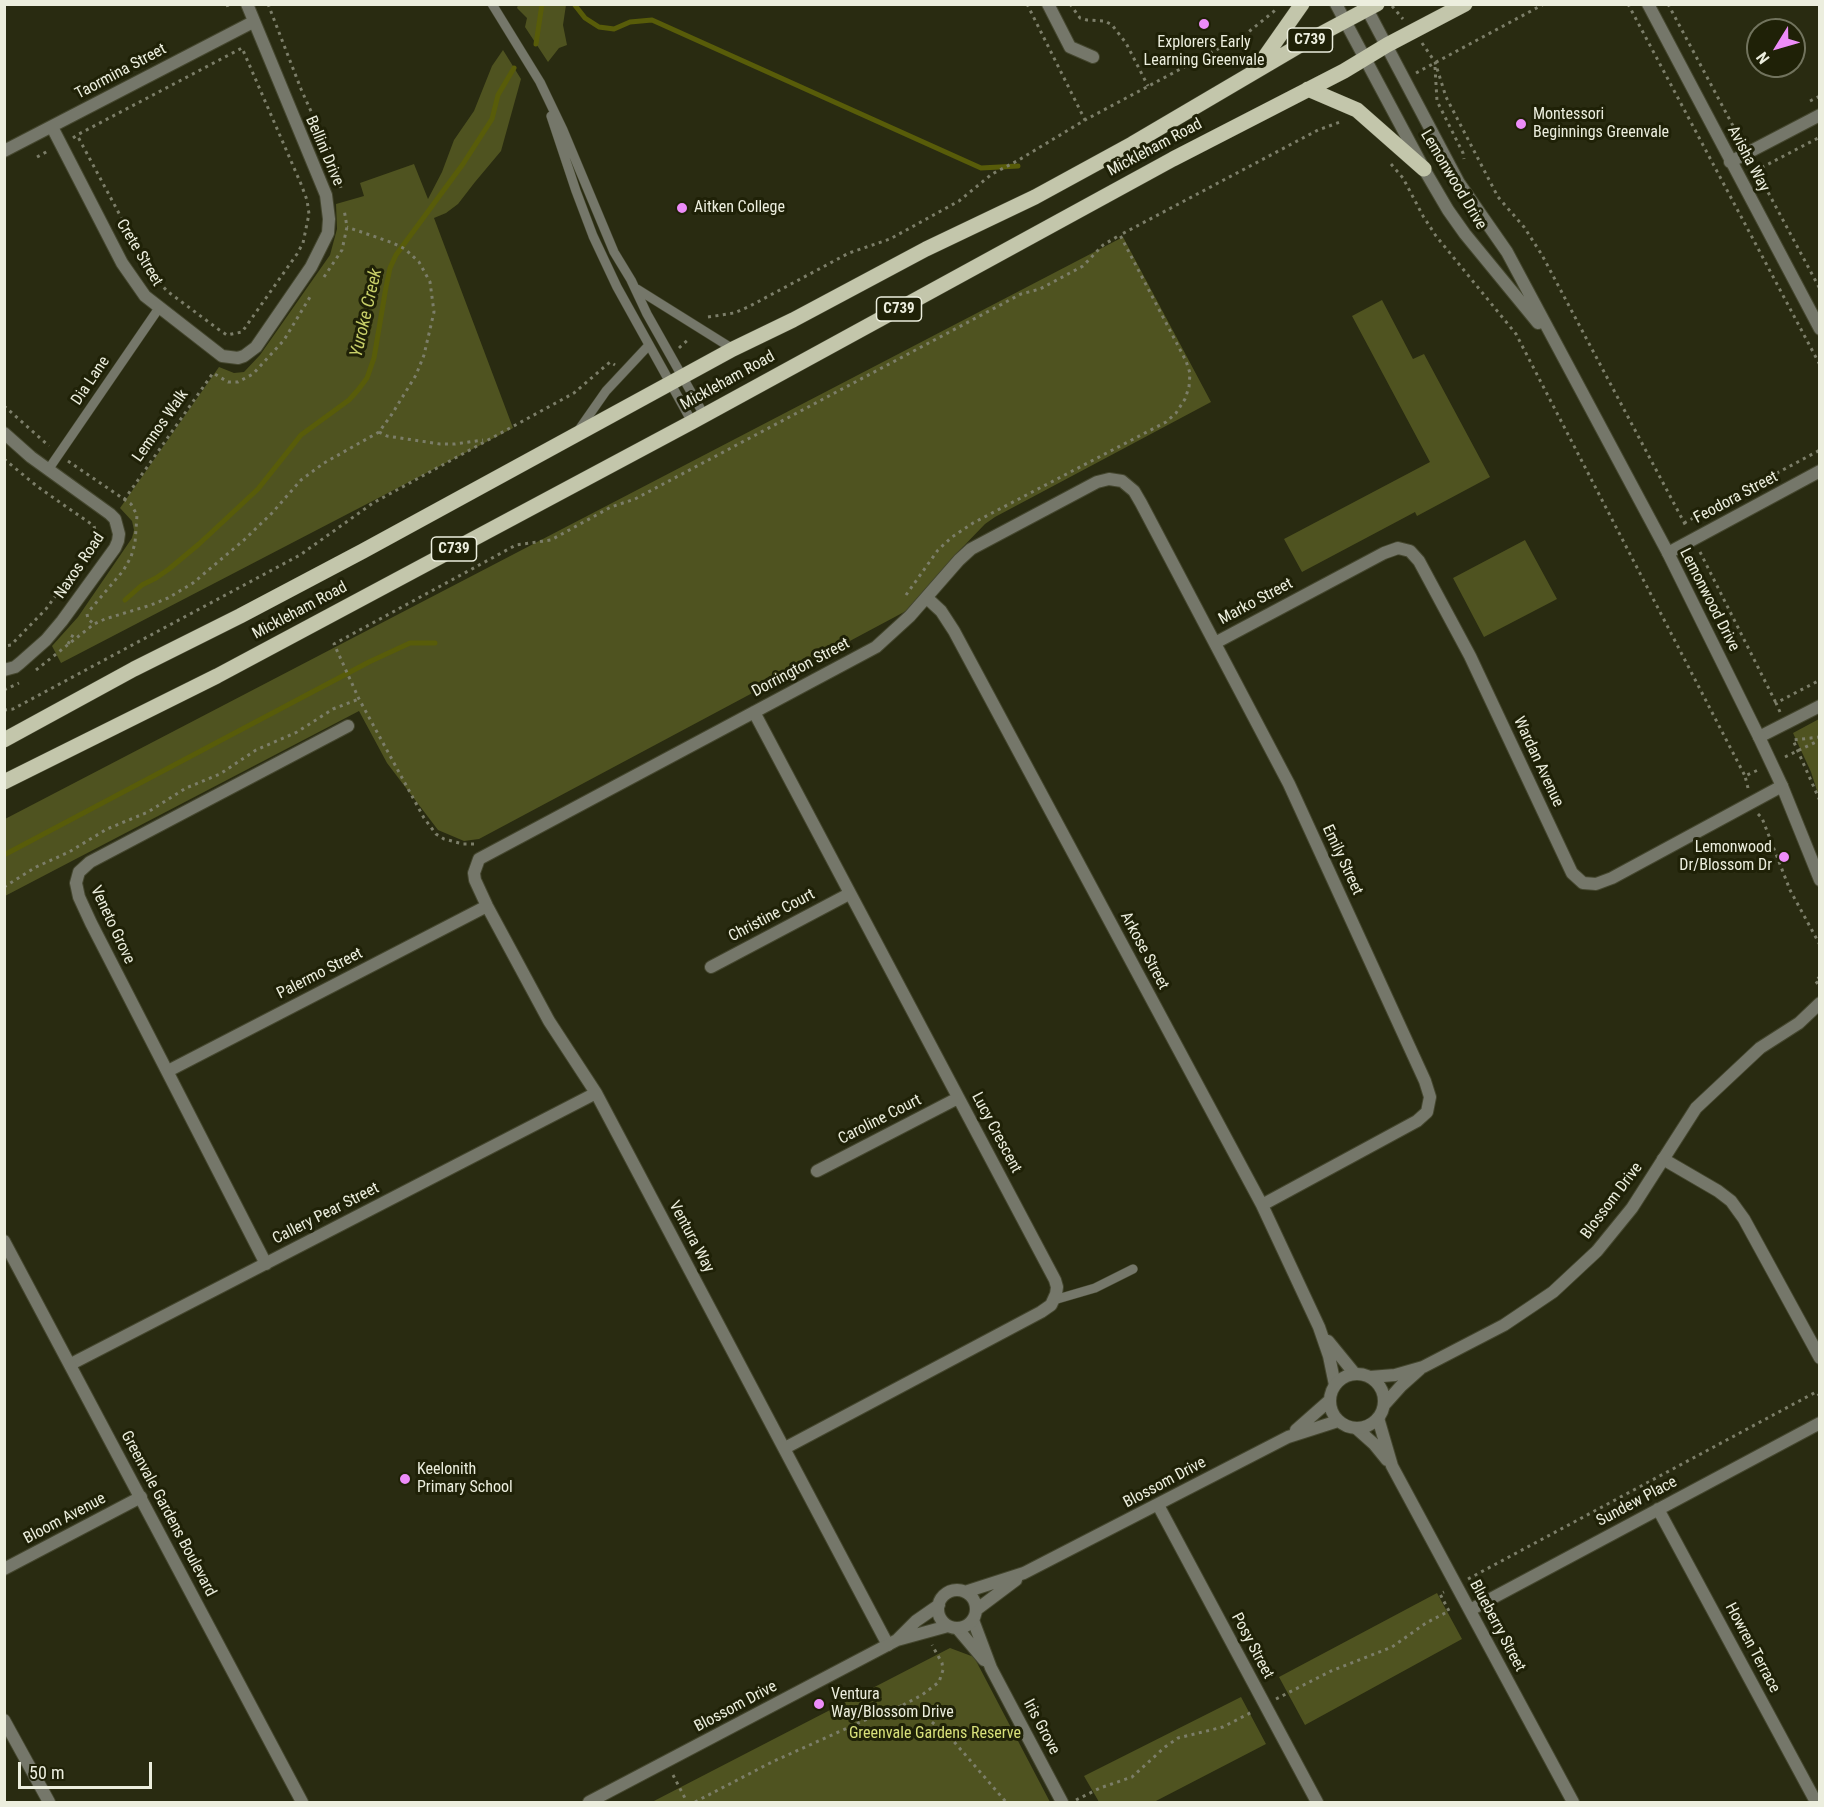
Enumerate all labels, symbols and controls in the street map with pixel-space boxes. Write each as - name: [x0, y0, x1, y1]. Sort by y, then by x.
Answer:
- marker: Explorers Early Learning Greenvale: [1197, 17, 1211, 31]
- north arrow: [1746, 18, 1806, 78]
- road number: C739: [1288, 28, 1332, 52]
- place label: Explorers Early Learning Greenvale: [1144, 33, 1264, 71]
- street label: Taormina Street: [72, 40, 170, 104]
- text: N: [1752, 48, 1773, 68]
- place label: Montessori Beginnings Greenvale: [1533, 105, 1669, 143]
- street label: Bellini Drive: [301, 113, 347, 189]
- street label: Mickleham Road: [1104, 115, 1206, 181]
- marker: Montessori Beginnings Greenvale: [1514, 117, 1528, 131]
- street label: Avisha Way: [1723, 123, 1773, 195]
- street label: Lemonwood Drive: [1416, 127, 1490, 233]
- place label: Aitken College: [694, 198, 785, 218]
- marker: Aitken College: [675, 201, 689, 215]
- street label: Crete Street: [112, 216, 166, 290]
- water label: Yuroke Creek: [346, 267, 388, 359]
- road number: C739: [876, 297, 922, 321]
- street label: Mickleham Road: [678, 347, 778, 415]
- street label: Dia Lane: [68, 353, 114, 409]
- street label: Lemnos Walk: [129, 386, 193, 466]
- street label: Feodora Street: [1691, 468, 1781, 528]
- street label: Naxos Road: [51, 529, 109, 603]
- road number: C739: [432, 537, 476, 561]
- street label: Lemonwood Drive: [1675, 545, 1743, 655]
- street label: Marko Street: [1216, 575, 1296, 629]
- street label: Mickleham Road: [249, 578, 351, 644]
- street label: Dorrington Street: [749, 634, 853, 702]
- street label: Wardan Avenue: [1509, 714, 1567, 810]
- street label: Emily Street: [1317, 822, 1367, 898]
- place label: Lemonwood Dr/Blossom Dr: [1679, 838, 1772, 876]
- marker: Lemonwood Dr/Blossom Dr: [1777, 850, 1791, 864]
- street label: Veneto Grove: [86, 883, 138, 967]
- street label: Christine Court: [726, 885, 818, 947]
- street label: Arkose Street: [1115, 909, 1173, 993]
- street label: Palermo Street: [274, 944, 366, 1004]
- street label: Lucy Crescent: [967, 1089, 1025, 1177]
- street label: Caroline Court: [835, 1091, 925, 1149]
- street label: Blossom Drive: [1577, 1159, 1647, 1243]
- street label: Callery Pear Street: [270, 1179, 382, 1249]
- street label: Ventura Way: [664, 1198, 718, 1276]
- street label: Greenvale Gardens Boulevard: [116, 1428, 220, 1600]
- street label: Blossom Drive: [1120, 1453, 1210, 1513]
- place label: Keelonith Primary School: [417, 1460, 513, 1498]
- marker: Keelonith Primary School: [398, 1472, 412, 1486]
- street label: Sundew Place: [1593, 1473, 1681, 1531]
- street label: Bloom Avenue: [21, 1489, 109, 1549]
- street label: Blueberry Street: [1465, 1577, 1529, 1675]
- street label: Howren Terrace: [1720, 1600, 1784, 1696]
- street label: Posy Street: [1227, 1610, 1277, 1682]
- street label: Blossom Drive: [691, 1677, 781, 1737]
- place label: Ventura Way/Blossom Drive: [831, 1685, 954, 1723]
- street label: Iris Grove: [1018, 1696, 1064, 1758]
- marker: Ventura Way/Blossom Drive: [812, 1697, 826, 1711]
- park label: Greenvale Gardens Reserve: [849, 1724, 1021, 1744]
- scale bar: [21, 1750, 154, 1788]
- text: 50 m: [29, 1762, 64, 1783]

